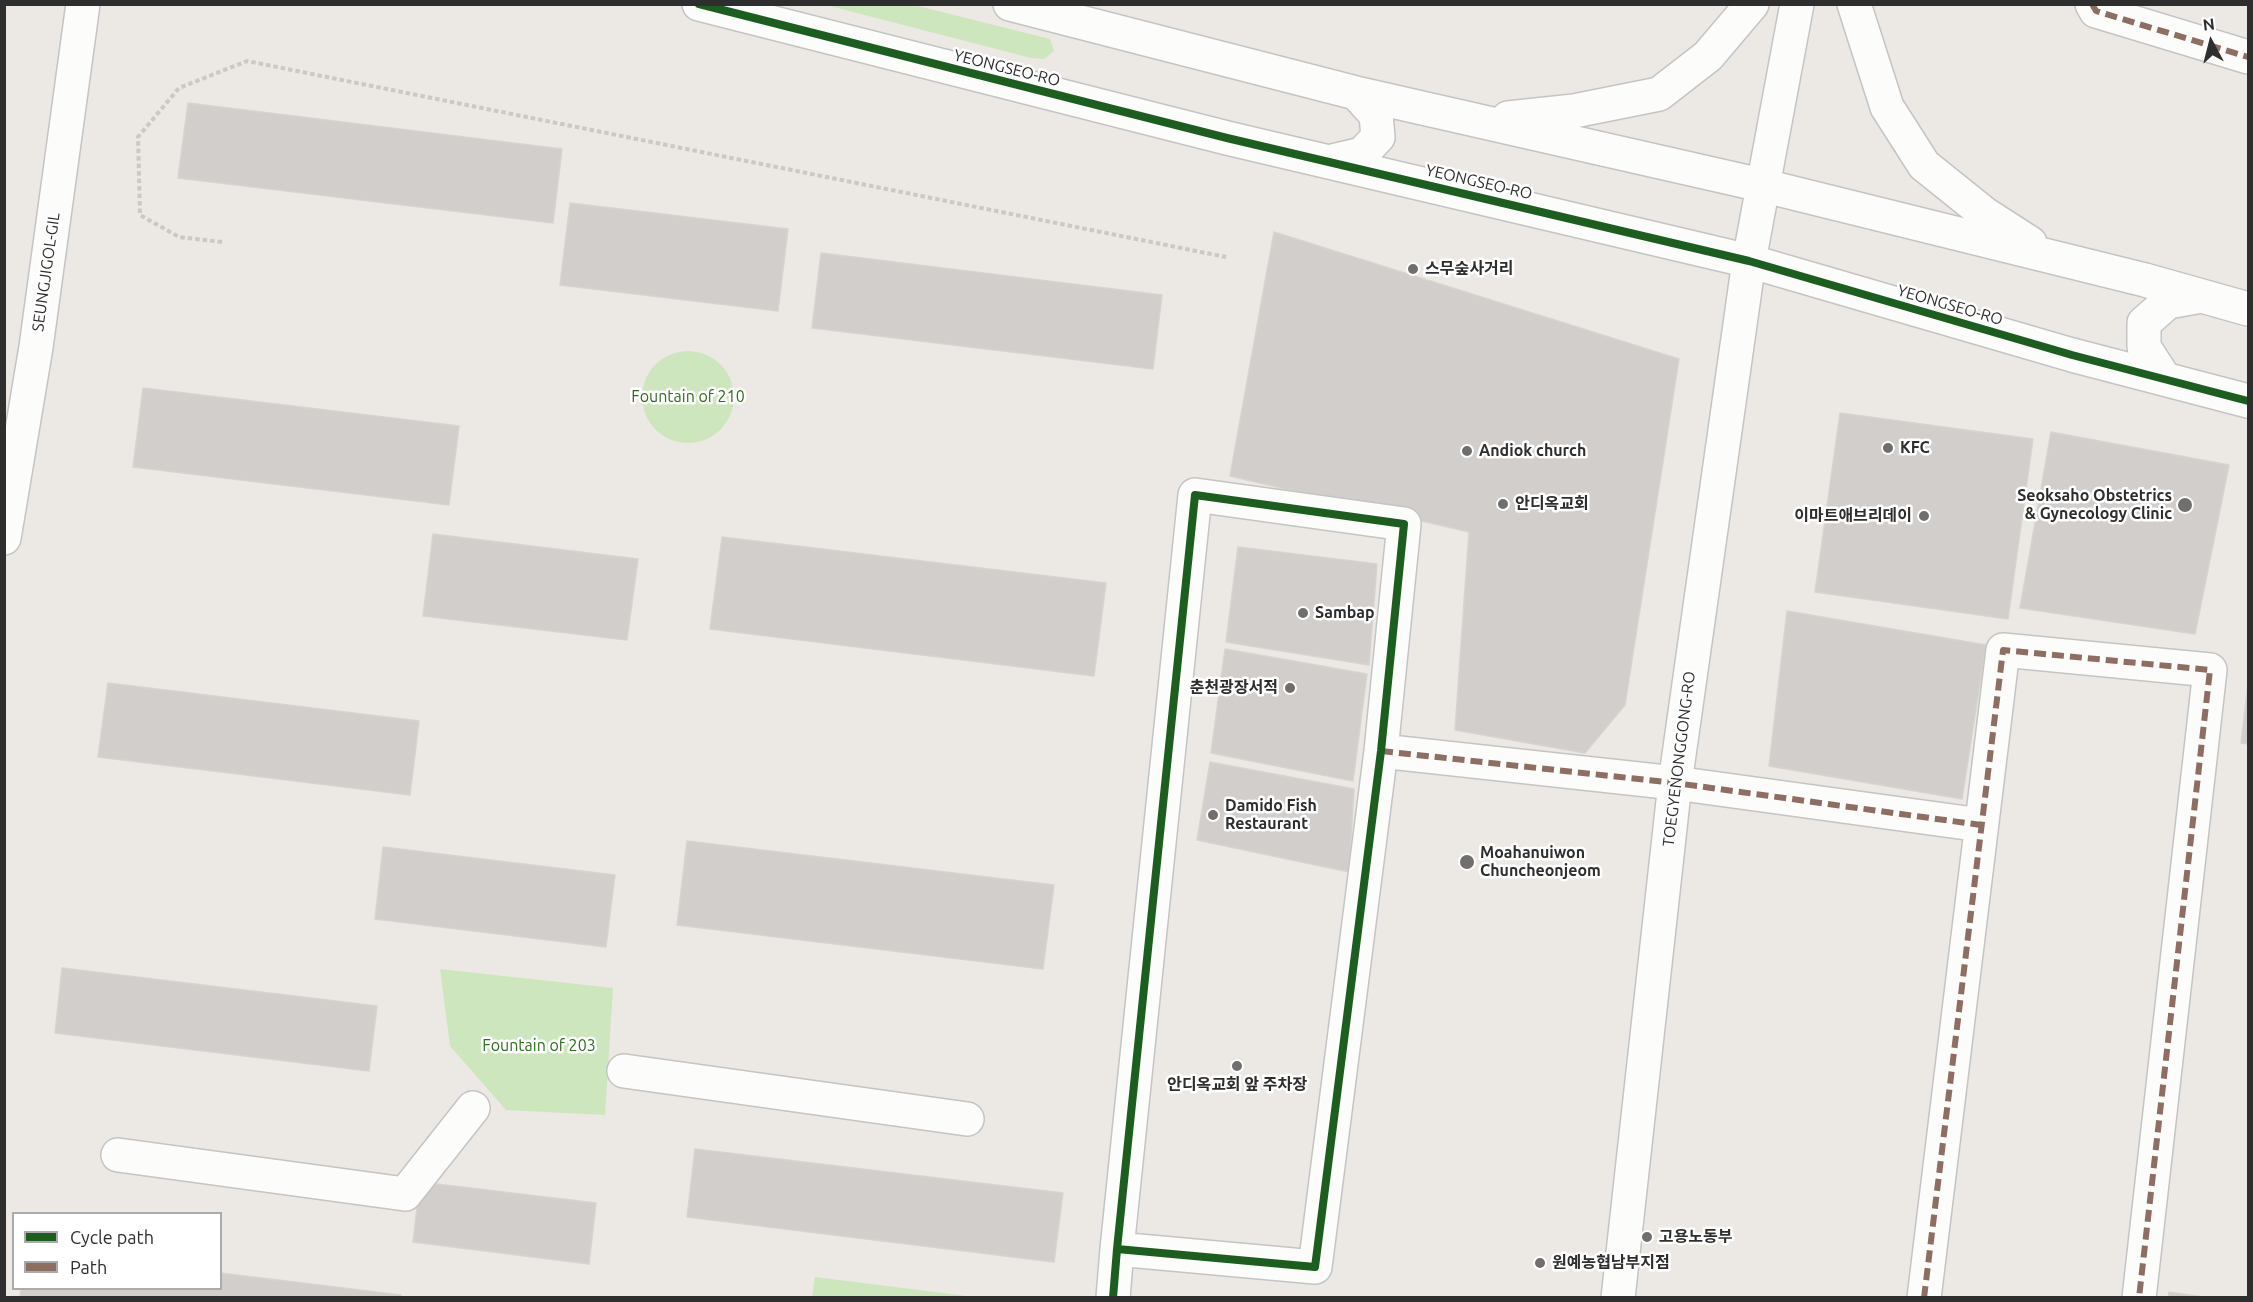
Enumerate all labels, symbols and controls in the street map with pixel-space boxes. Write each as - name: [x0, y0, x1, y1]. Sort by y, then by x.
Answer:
- north arrow: [2181, 12, 2241, 72]
- text: N: [2202, 14, 2216, 34]
- street label: YEONGSEO-RO: [952, 46, 1062, 90]
- street label: YEONGSEO-RO: [1424, 160, 1534, 204]
- street label: SEUNGJIGOL-GIL: [28, 211, 64, 333]
- place label: 스무숲사거리: [1425, 259, 1513, 279]
- marker: 스무숲사거리: [1406, 262, 1420, 276]
- street label: YEONGSEO-RO: [1895, 281, 2005, 329]
- park label: Fountain of 210: [631, 387, 745, 407]
- place label: KFC: [1900, 438, 1930, 458]
- place label: Andiok church: [1479, 441, 1586, 461]
- marker: KFC: [1881, 441, 1895, 455]
- marker: Andiok church: [1460, 444, 1474, 458]
- place label: Seoksaho Obstetrics & Gynecology Clinic: [2017, 486, 2172, 524]
- place label: 안디옥교회: [1515, 494, 1589, 514]
- marker: Seoksaho Obstetrics & Gynecology Clinic: [2176, 496, 2194, 514]
- marker: 안디옥교회: [1496, 497, 1510, 511]
- place label: 이마트애브리데이: [1794, 506, 1912, 526]
- marker: 이마트애브리데이: [1917, 509, 1931, 523]
- place label: Sambap: [1315, 603, 1375, 623]
- marker: Sambap: [1296, 606, 1310, 620]
- street label: TOEGYENONGGONG-RO: [1659, 670, 1699, 848]
- place label: 춘천광장서적: [1190, 678, 1278, 698]
- marker: 춘천광장서적: [1283, 681, 1297, 695]
- place label: Damido Fish Restaurant: [1225, 796, 1317, 834]
- marker: Damido Fish Restaurant: [1206, 808, 1220, 822]
- place label: Moahanuiwon Chuncheonjeom: [1480, 843, 1601, 881]
- marker: Moahanuiwon Chuncheonjeom: [1458, 853, 1476, 871]
- park label: Fountain of 203: [482, 1036, 596, 1056]
- marker: 안디옥교회 앞 주차장: [1230, 1059, 1244, 1073]
- place label: 안디옥교회 앞 주차장: [1167, 1075, 1307, 1095]
- legend: [12, 1212, 222, 1290]
- text: Cycle path: [70, 1227, 154, 1247]
- place label: 고용노동부: [1659, 1227, 1733, 1247]
- marker: 고용노동부: [1640, 1230, 1654, 1244]
- place label: 원예농협남부지점: [1552, 1253, 1670, 1273]
- marker: 원예농협남부지점: [1533, 1256, 1547, 1270]
- text: Path: [70, 1257, 107, 1277]

